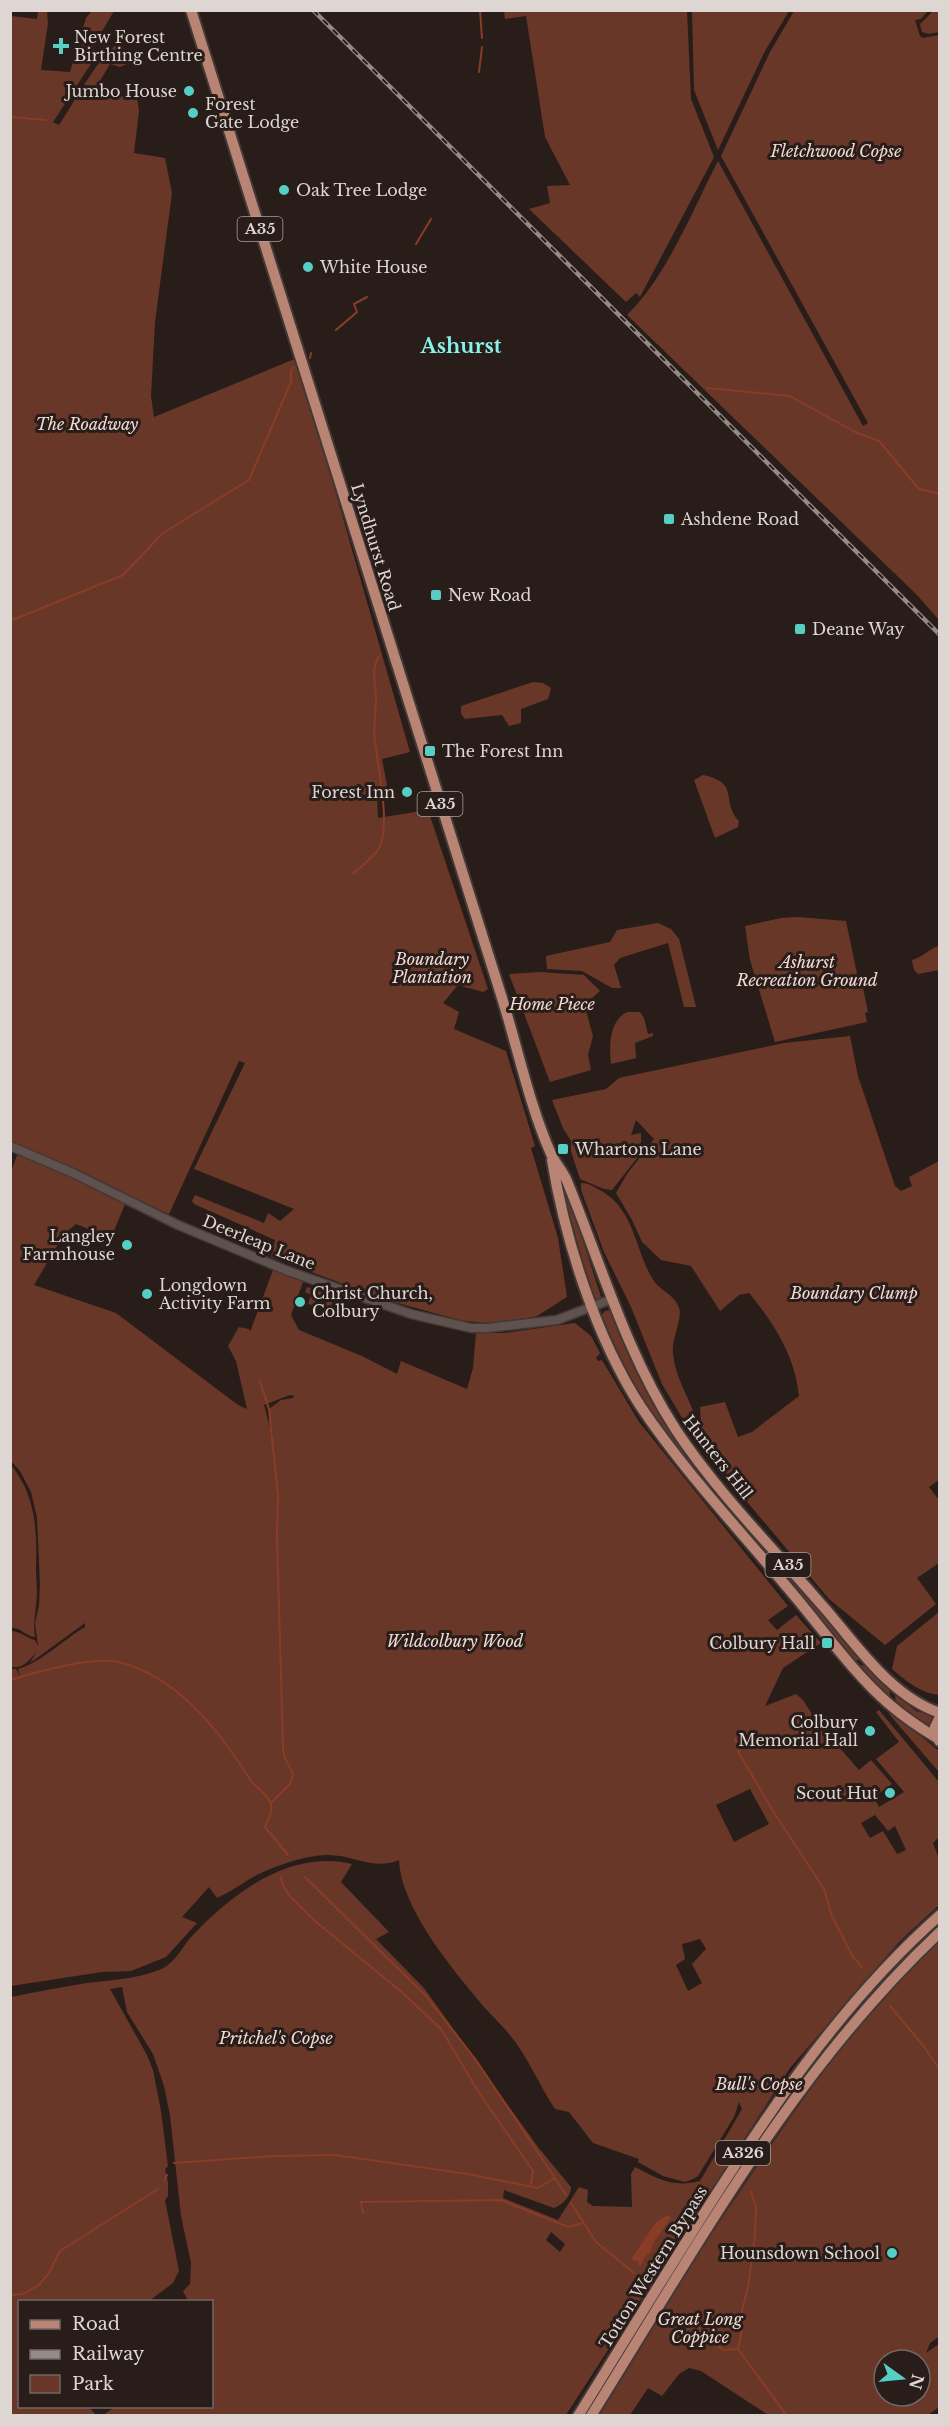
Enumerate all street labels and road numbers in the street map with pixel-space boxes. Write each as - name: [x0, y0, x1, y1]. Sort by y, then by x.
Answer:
- road number: A35: [238, 217, 282, 241]
- street label: Lyndhurst Road: [347, 481, 405, 613]
- road number: A35: [418, 792, 462, 816]
- street label: Deerleap Lane: [200, 1210, 318, 1274]
- street label: Hunters Hill: [679, 1411, 757, 1503]
- road number: A35: [766, 1553, 810, 1577]
- road number: A326: [716, 2141, 770, 2165]
- street label: Totton Western Bypass: [595, 2182, 711, 2352]

